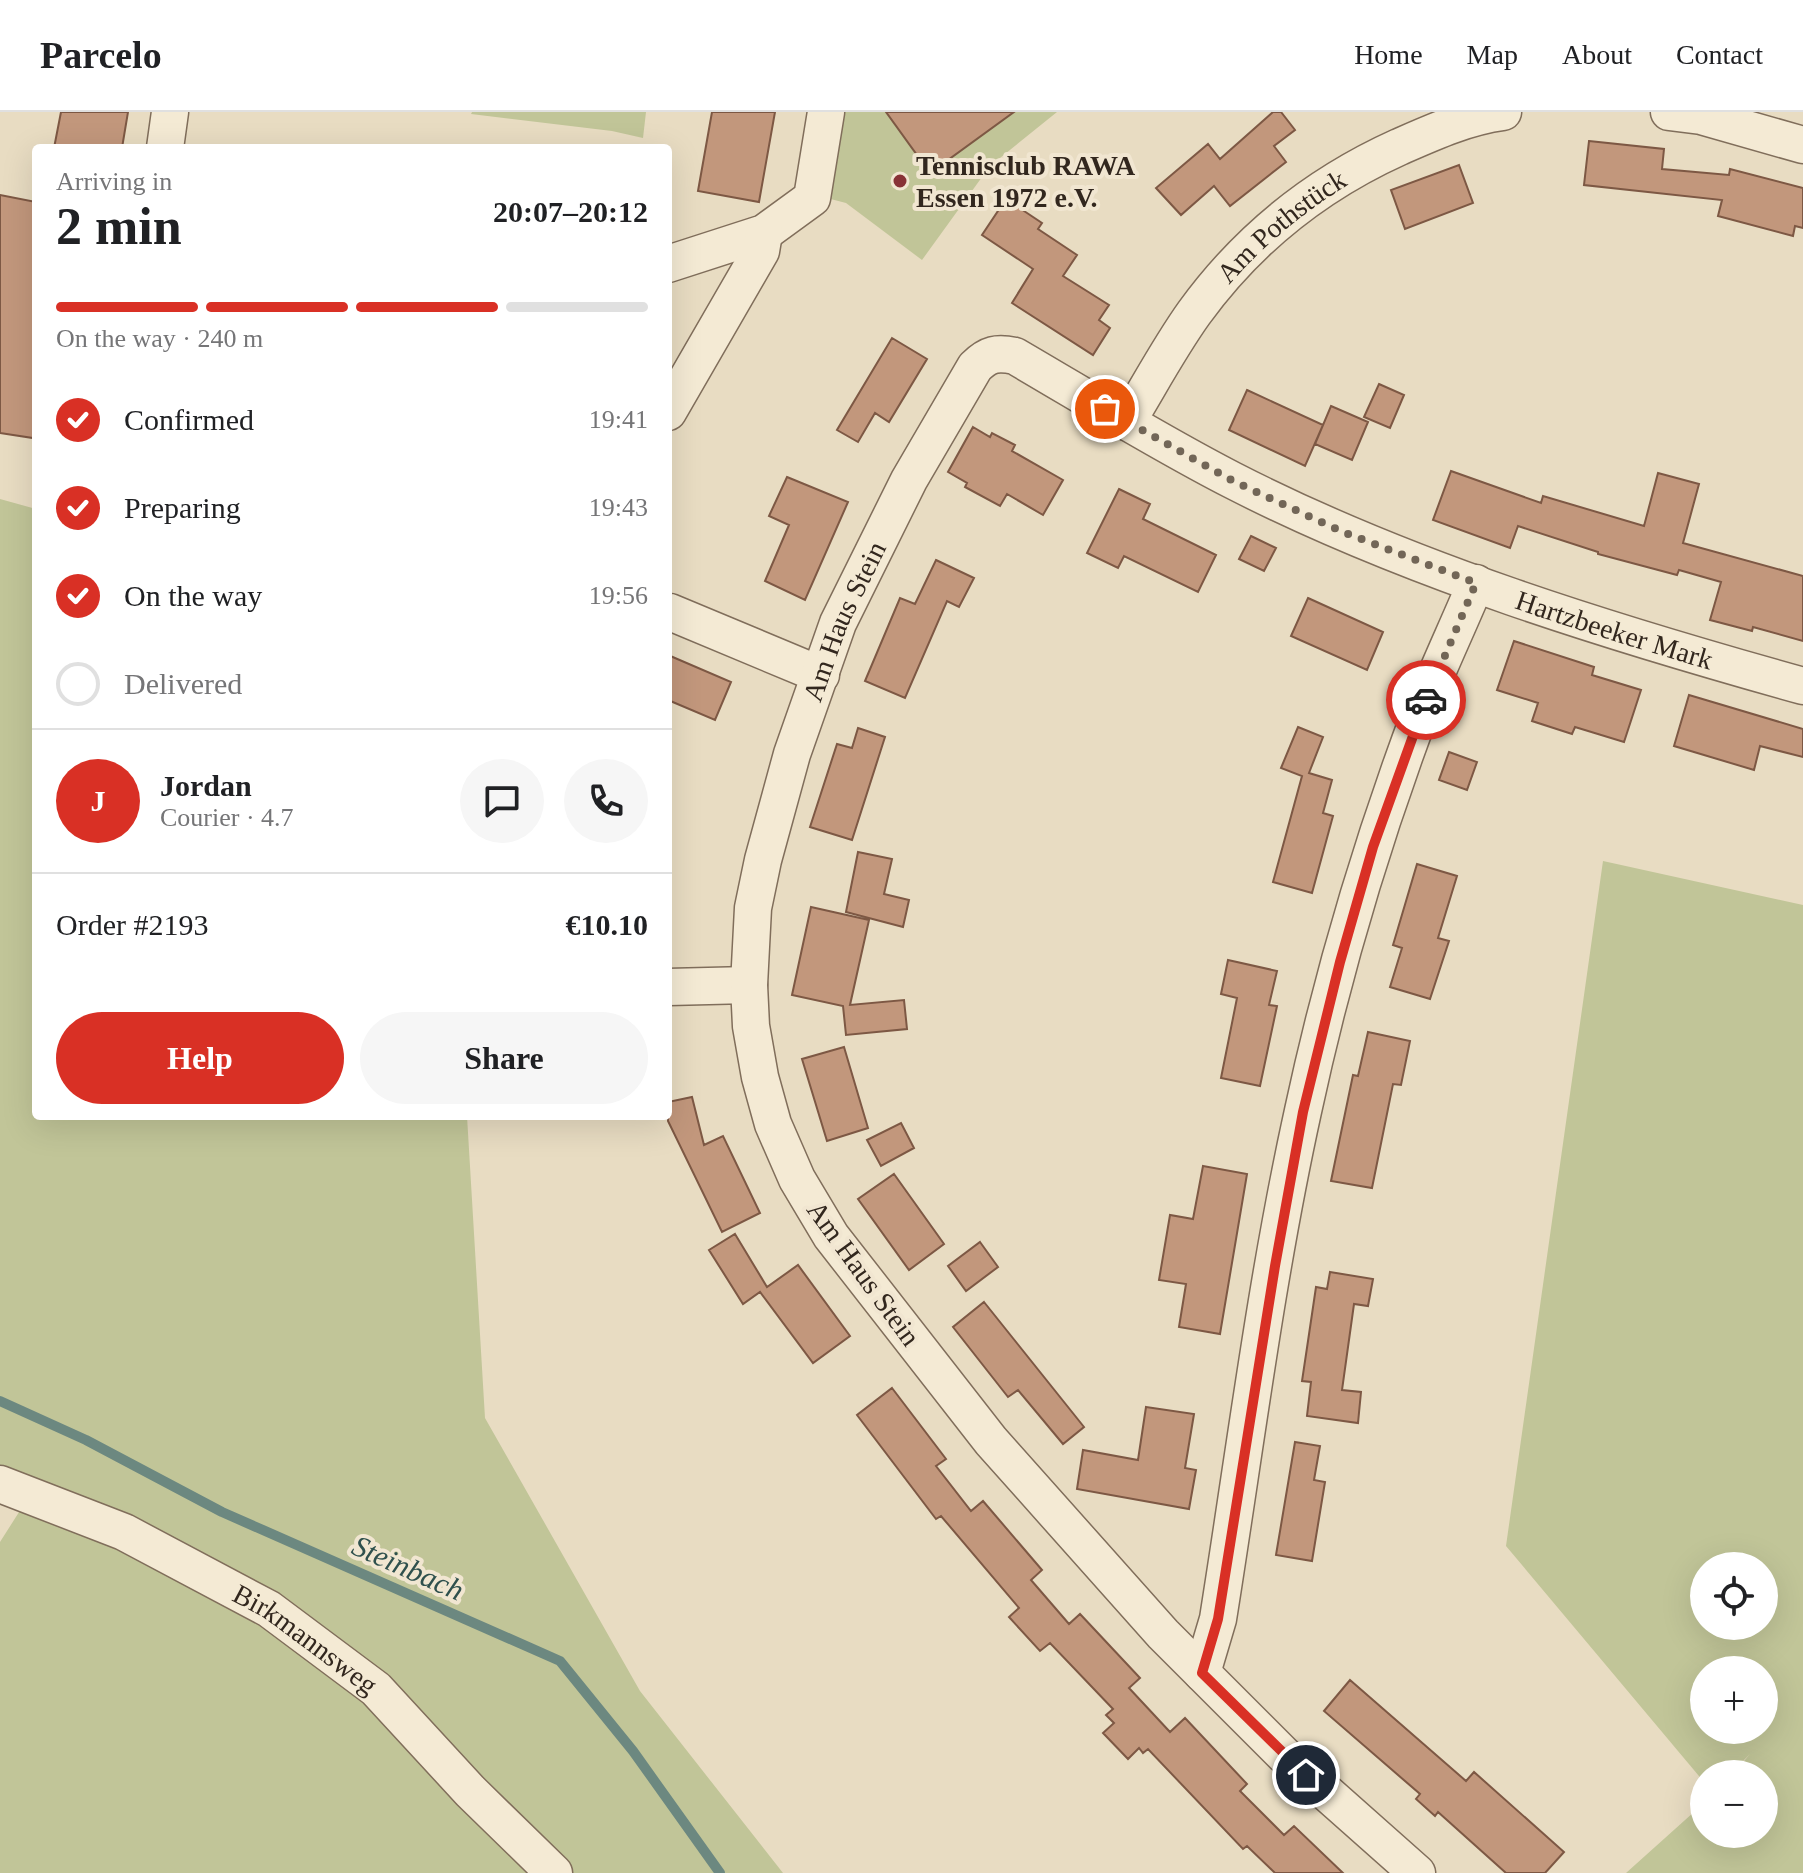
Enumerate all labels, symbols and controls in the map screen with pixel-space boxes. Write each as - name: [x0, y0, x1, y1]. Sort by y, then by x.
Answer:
- text: Parcelo: [40, 34, 162, 76]
- text: Home: [1354, 39, 1423, 70]
- text: Map: [1467, 39, 1518, 70]
- text: About: [1562, 39, 1632, 70]
- text: Contact: [1676, 39, 1763, 70]
- place label: Tennisclub RAWA Essen 1972 e.V.: [916, 150, 1136, 213]
- street label: Am Pothstück: [1210, 163, 1352, 289]
- text: Arriving in: [56, 167, 172, 196]
- marker: Tennisclub RAWA Essen 1972 e.V.: [891, 172, 909, 190]
- text: 20:07–20:12: [493, 195, 648, 228]
- text: 2 min: [56, 198, 182, 255]
- text: On the way · 240 m: [56, 324, 263, 353]
- pin: [1071, 375, 1139, 443]
- icon: bag: [1083, 387, 1127, 431]
- icon: check: [56, 398, 100, 442]
- text: Confirmed: [124, 403, 254, 436]
- text: 19:41: [589, 405, 648, 434]
- icon: check: [56, 486, 100, 530]
- text: Preparing: [124, 491, 241, 524]
- text: 19:43: [589, 493, 648, 522]
- street label: Am Haus Stein: [797, 536, 892, 706]
- icon: check: [56, 574, 100, 618]
- text: On the way: [124, 579, 262, 612]
- text: 19:56: [589, 581, 648, 610]
- street label: Hartzbeeker Mark: [1512, 584, 1716, 675]
- courier: [1386, 660, 1466, 740]
- text: Delivered: [124, 667, 242, 700]
- icon: car: [1404, 678, 1448, 722]
- button: chat: [460, 759, 544, 843]
- button: phone: [564, 759, 648, 843]
- text: Jordan: [160, 769, 252, 802]
- text: J: [91, 784, 106, 817]
- text: Courier · 4.7: [160, 803, 294, 832]
- text: Order #2193: [56, 908, 208, 941]
- text: €10.10: [566, 908, 648, 941]
- button: Help: [56, 1012, 344, 1104]
- button: Share: [360, 1012, 648, 1104]
- street label: Am Haus Stein: [801, 1195, 926, 1352]
- water label: Steinbach: [347, 1528, 469, 1607]
- map controls: [1690, 1552, 1778, 1848]
- button: locate: [1690, 1552, 1778, 1640]
- street label: Birkmannsweg: [228, 1578, 383, 1701]
- button: +: [1690, 1656, 1778, 1744]
- pin: [1272, 1741, 1340, 1809]
- icon: home: [1284, 1753, 1328, 1797]
- button: −: [1690, 1760, 1778, 1848]

